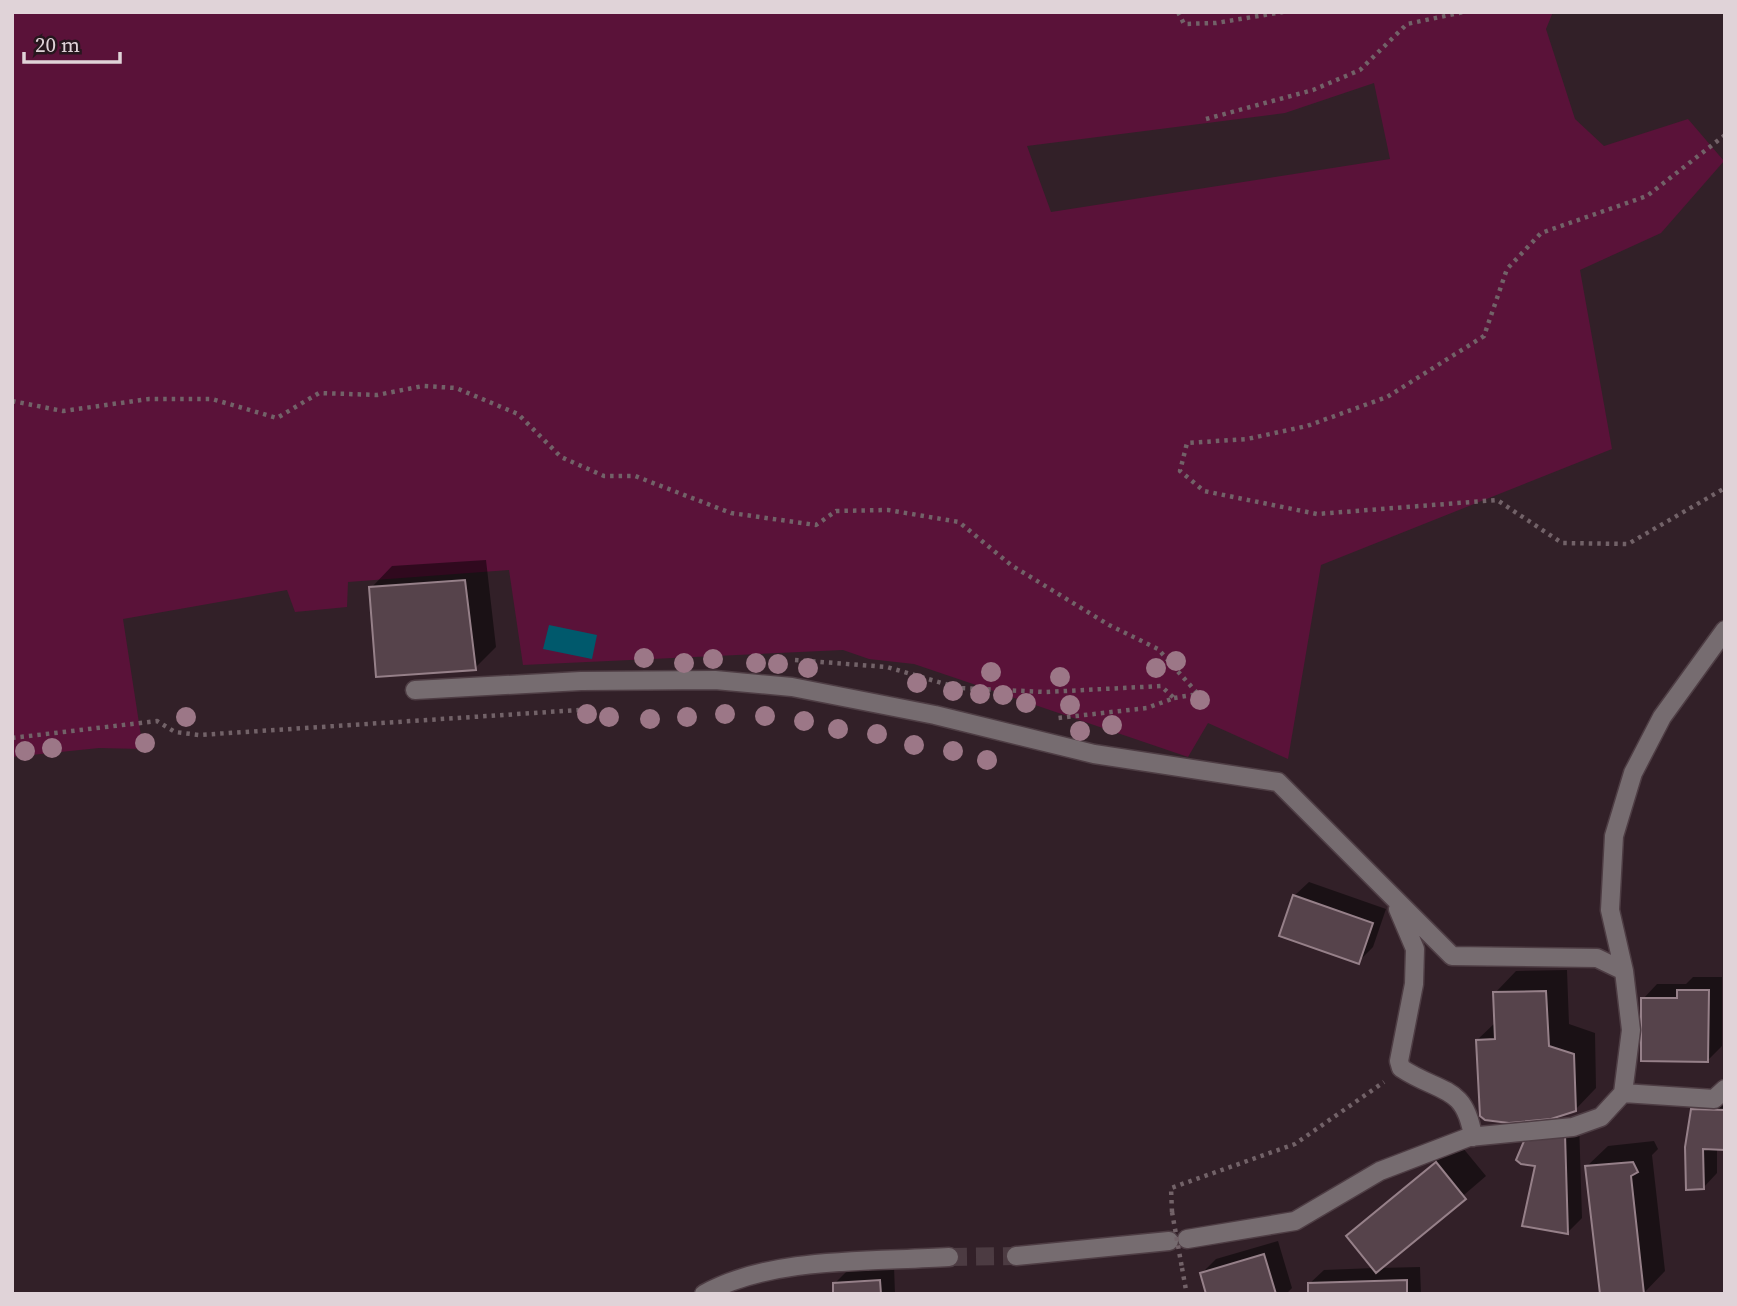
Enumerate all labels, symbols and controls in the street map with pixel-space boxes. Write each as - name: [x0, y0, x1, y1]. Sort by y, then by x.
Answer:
- scale bar: [24, 21, 121, 65]
- text: 20 m: [35, 30, 80, 59]

